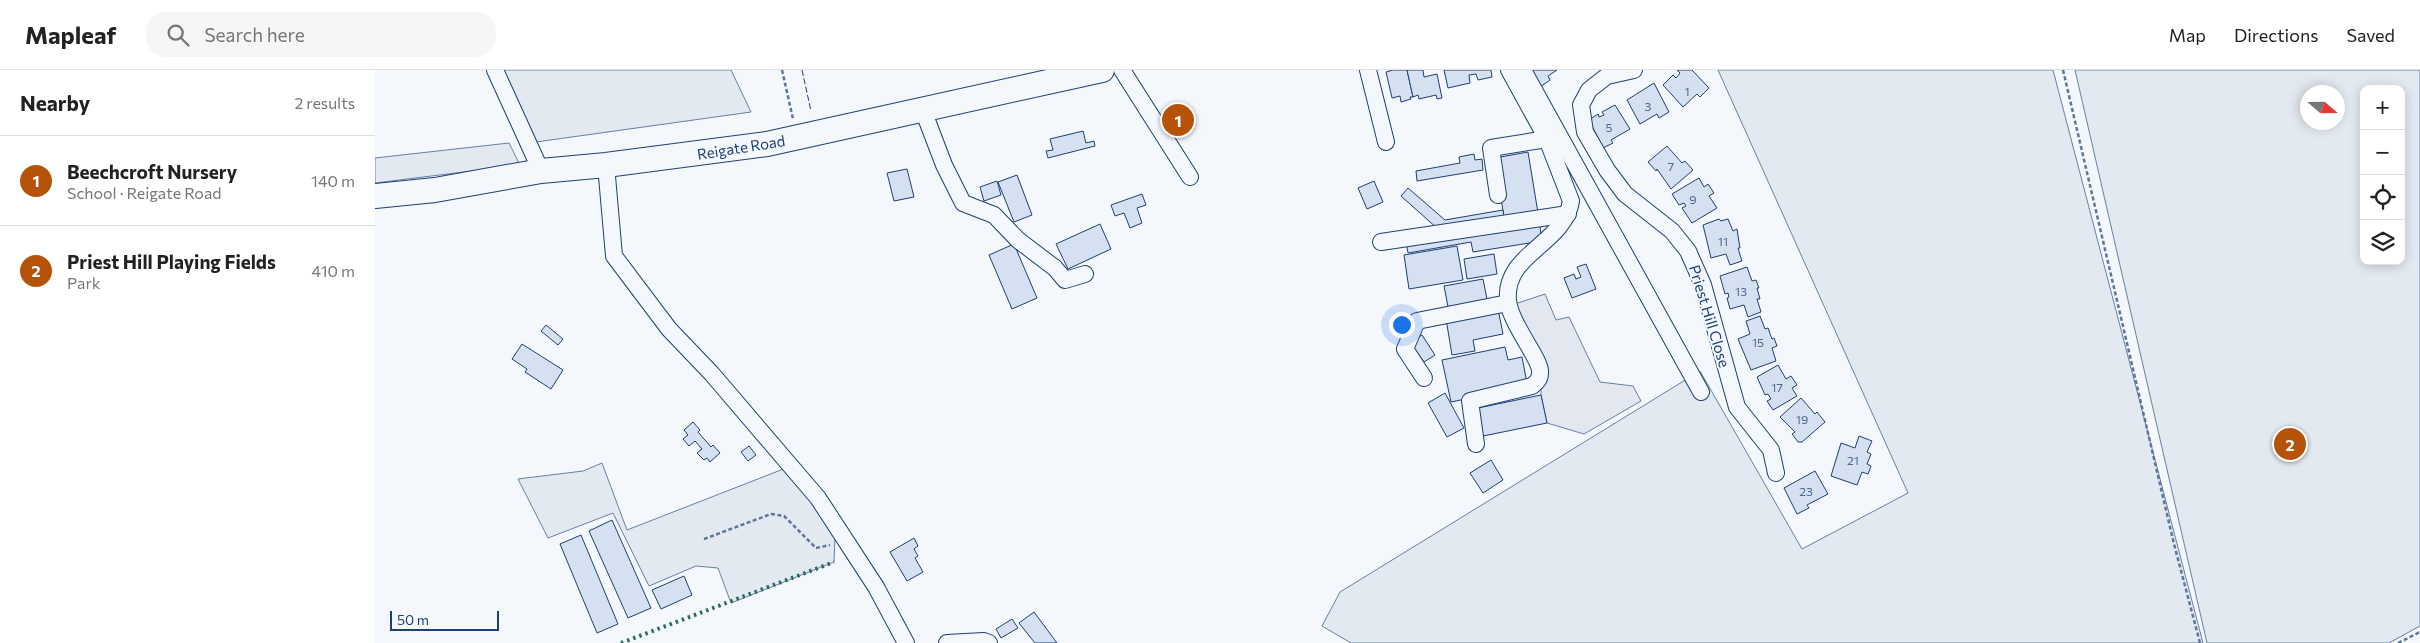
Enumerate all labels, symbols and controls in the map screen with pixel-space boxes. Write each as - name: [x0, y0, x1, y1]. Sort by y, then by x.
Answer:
- search box: [146, 12, 496, 57]
- text: Mapleaf: [25, 20, 116, 49]
- icon: search: [164, 21, 192, 49]
- text: Search here: [204, 23, 305, 46]
- text: Map: [2169, 24, 2206, 46]
- text: Directions: [2234, 24, 2318, 46]
- text: Saved: [2346, 24, 2395, 46]
- house number: 1: [1684, 84, 1690, 98]
- north arrow: [2300, 85, 2345, 130]
- map controls: [2360, 85, 2405, 265]
- button: +: [2360, 85, 2405, 130]
- text: Nearby: [20, 90, 90, 115]
- text: 2 results: [294, 93, 355, 112]
- house number: 3: [1645, 99, 1652, 113]
- pin: 1: [1162, 101, 1194, 139]
- house number: 5: [1606, 120, 1613, 134]
- button: −: [2360, 130, 2405, 175]
- street label: Reigate Road: [696, 131, 786, 163]
- house number: 7: [1668, 159, 1674, 173]
- text: Beechcroft Nursery: [67, 160, 237, 183]
- text: 1: [32, 171, 40, 190]
- text: 140 m: [311, 171, 355, 190]
- button: locate: [2360, 175, 2405, 220]
- text: School · Reigate Road: [67, 183, 222, 202]
- house number: 9: [1689, 192, 1697, 206]
- button: layers: [2360, 220, 2405, 265]
- house number: 11: [1718, 234, 1728, 248]
- text: Priest Hill Playing Fields: [67, 250, 276, 273]
- text: 2: [31, 261, 41, 280]
- text: 410 m: [312, 261, 355, 280]
- street label: Priest Hill Close: [1686, 263, 1734, 369]
- text: Park: [67, 273, 100, 292]
- house number: 13: [1735, 284, 1747, 298]
- your location: [1389, 312, 1415, 338]
- house number: 15: [1752, 335, 1764, 349]
- house number: 17: [1771, 380, 1783, 394]
- house number: 19: [1796, 412, 1808, 426]
- pin: 2: [2274, 425, 2306, 463]
- house number: 21: [1847, 453, 1859, 467]
- house number: 23: [1799, 484, 1813, 498]
- scale bar: [390, 608, 499, 631]
- text: 50 m: [397, 611, 429, 628]

